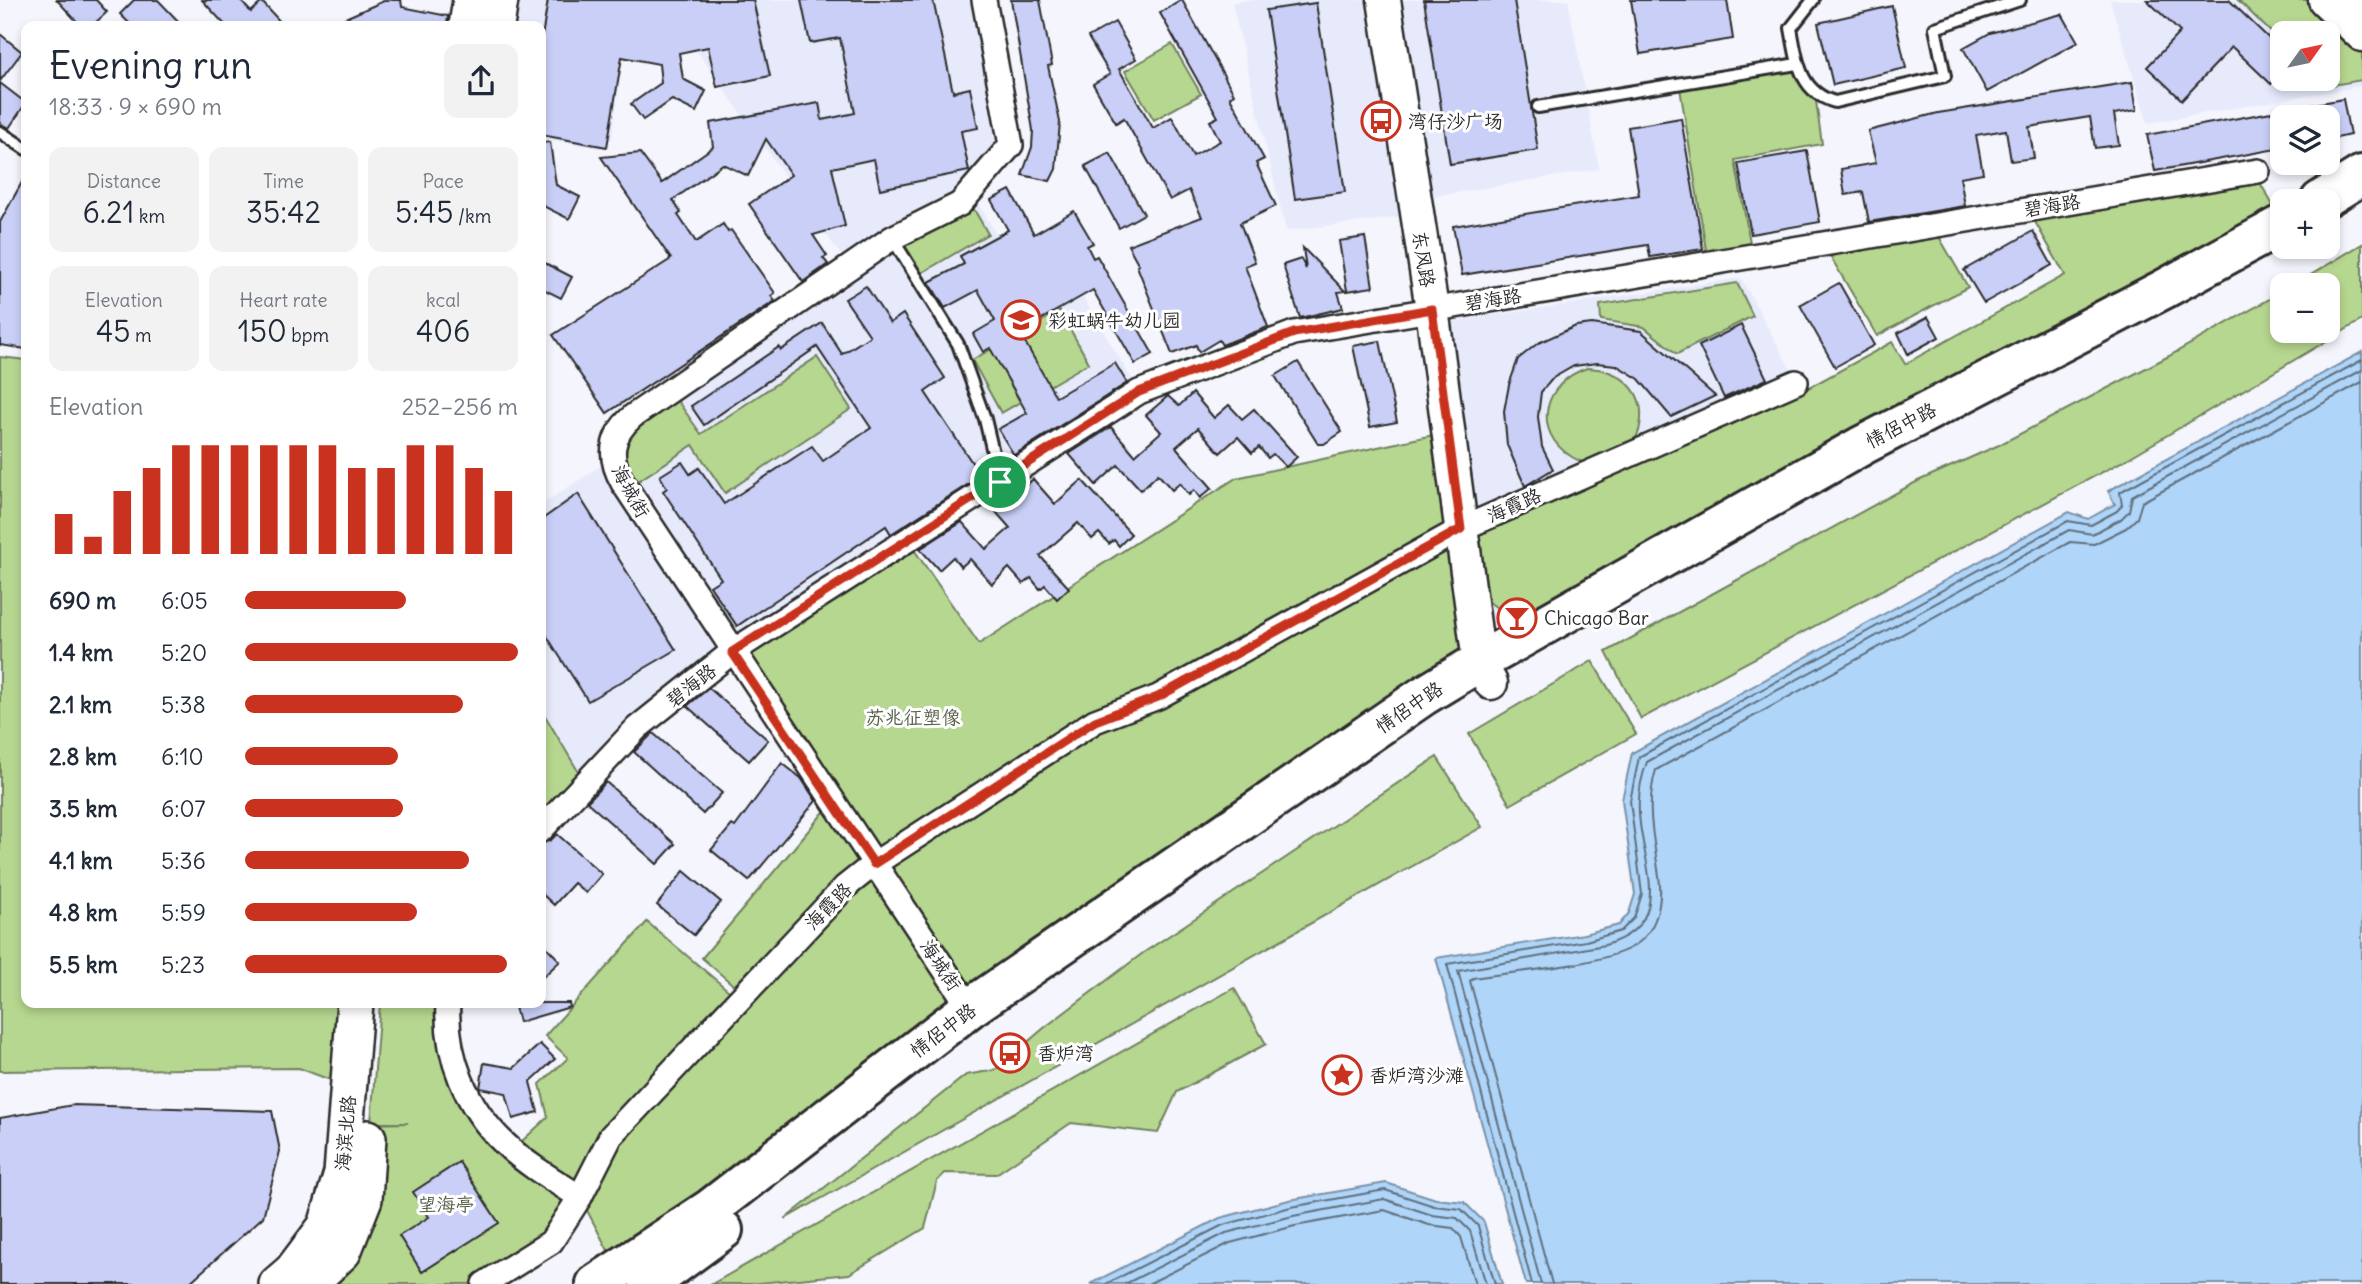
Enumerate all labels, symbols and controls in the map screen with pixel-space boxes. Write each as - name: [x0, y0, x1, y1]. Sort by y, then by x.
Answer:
- north arrow: [2270, 21, 2340, 91]
- map controls: [2270, 21, 2340, 343]
- text: Evening run: [49, 42, 252, 89]
- button: share: [444, 44, 518, 118]
- text: 18:33 · 9 × 690 m: [49, 92, 222, 121]
- bus stop icon: 湾仔沙广场: [1360, 100, 1402, 142]
- button: layers: [2270, 105, 2340, 175]
- place label: 湾仔沙广场: [1408, 109, 1503, 133]
- text: Distance: [87, 169, 161, 193]
- text: Time: [263, 169, 304, 193]
- text: Pace: [423, 169, 464, 193]
- street label: 碧海路: [2022, 189, 2082, 221]
- button: +: [2270, 189, 2340, 259]
- text: 6.21: [82, 193, 134, 231]
- text: 35:42: [246, 193, 321, 231]
- text: 5:45: [395, 193, 454, 231]
- text: km: [134, 204, 165, 228]
- text: /km: [454, 204, 491, 228]
- street label: 东风路: [1408, 229, 1440, 289]
- button: −: [2270, 273, 2340, 343]
- street label: 碧海路: [1463, 283, 1523, 315]
- text: Elevation: [85, 288, 163, 312]
- text: Heart rate: [239, 288, 328, 312]
- text: kcal: [426, 288, 460, 312]
- school or university icon: 彩虹蜗牛幼儿园: [1000, 299, 1042, 341]
- place label: 彩虹蜗牛幼儿园: [1048, 308, 1181, 332]
- text: 45: [96, 312, 131, 350]
- text: 150: [238, 312, 287, 350]
- text: 406: [416, 312, 470, 350]
- text: m: [131, 323, 152, 347]
- text: bpm: [287, 323, 329, 347]
- text: Elevation: [49, 392, 143, 421]
- text: 252–256 m: [402, 392, 518, 421]
- street label: 情侶中路: [1862, 397, 1940, 453]
- pin: [970, 452, 1030, 512]
- street label: 海城街: [607, 460, 655, 522]
- icon: arrive: [981, 463, 1019, 501]
- street label: 海霞路: [1483, 482, 1545, 528]
- text: 690 m: [49, 586, 116, 615]
- text: 6:05: [161, 586, 208, 615]
- bar icon: Chicago Bar: [1496, 597, 1538, 639]
- place label: Chicago Bar: [1544, 606, 1649, 630]
- text: 1.4 km: [49, 638, 113, 667]
- text: 5:20: [161, 638, 207, 667]
- street label: 碧海路: [661, 658, 721, 712]
- street label: 情侶中路: [1371, 676, 1447, 738]
- text: 2.1 km: [49, 690, 112, 719]
- text: 5:38: [161, 690, 206, 719]
- park label: 苏兆征塑像: [865, 705, 961, 729]
- text: 2.8 km: [49, 742, 117, 771]
- text: 6:10: [161, 742, 204, 771]
- text: 3.5 km: [49, 794, 117, 823]
- text: 6:07: [161, 794, 206, 823]
- text: 4.1 km: [49, 846, 113, 875]
- text: 5:36: [161, 846, 206, 875]
- street label: 海霞路: [800, 877, 856, 935]
- text: 4.8 km: [49, 898, 118, 927]
- text: 5:59: [161, 898, 206, 927]
- street label: 海城街: [915, 935, 967, 995]
- text: 5.5 km: [49, 950, 118, 979]
- text: 5:23: [161, 950, 205, 979]
- street label: 情侶中路: [905, 998, 981, 1062]
- bus stop icon: 香炉湾: [989, 1032, 1031, 1074]
- place label: 香炉湾: [1037, 1041, 1094, 1065]
- place icon: 香炉湾沙滩: [1321, 1054, 1363, 1096]
- place label: 香炉湾沙滩: [1369, 1063, 1464, 1087]
- street label: 海滨北路: [330, 1094, 360, 1172]
- park label: 望海亭: [417, 1192, 475, 1216]

